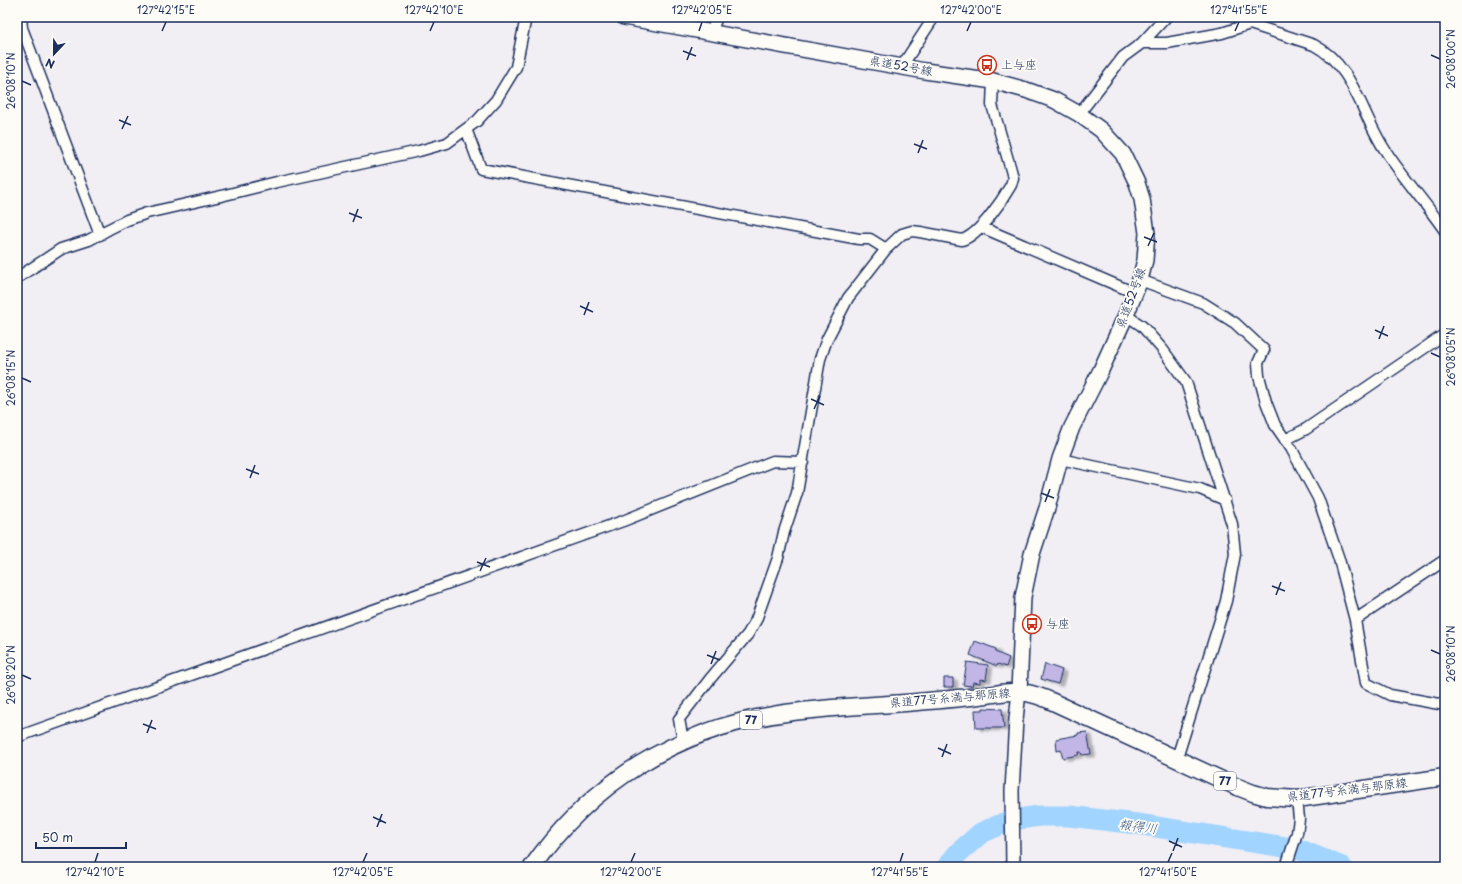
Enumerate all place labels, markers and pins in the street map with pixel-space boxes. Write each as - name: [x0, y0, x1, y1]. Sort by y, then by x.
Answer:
- bus stop icon: 上与座: [976, 54, 998, 76]
- place label: 上与座: [1001, 55, 1037, 73]
- bus stop icon: 与座: [1021, 613, 1043, 635]
- place label: 与座: [1046, 614, 1070, 632]

